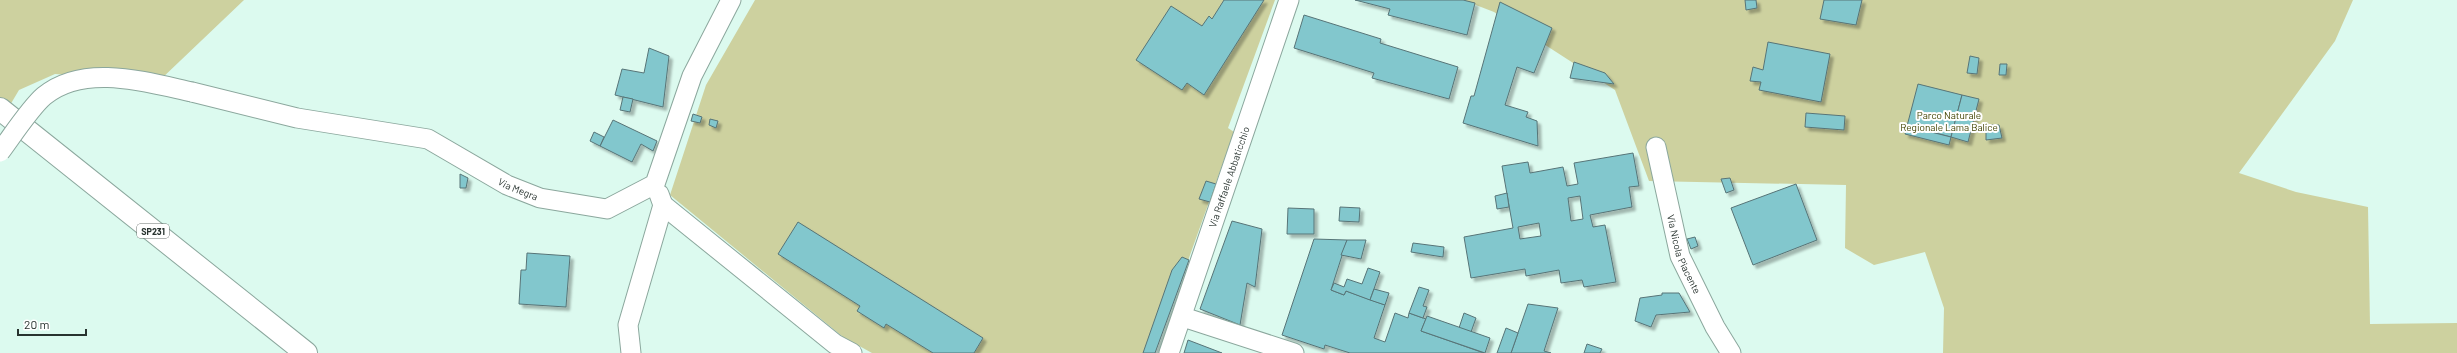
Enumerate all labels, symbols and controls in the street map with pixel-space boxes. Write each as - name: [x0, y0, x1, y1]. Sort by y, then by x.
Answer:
- park label: Parco Naturale Regionale Lama Balice: [1900, 109, 1998, 133]
- street label: Via Raffaele Abbaticchio: [1206, 125, 1252, 229]
- street label: Via Megra: [496, 175, 540, 203]
- street label: Via Nicola Piacente: [1665, 213, 1704, 295]
- road number: SP231: [137, 224, 169, 238]
- scale bar: [18, 311, 86, 337]
- text: 20 m: [24, 317, 50, 331]

